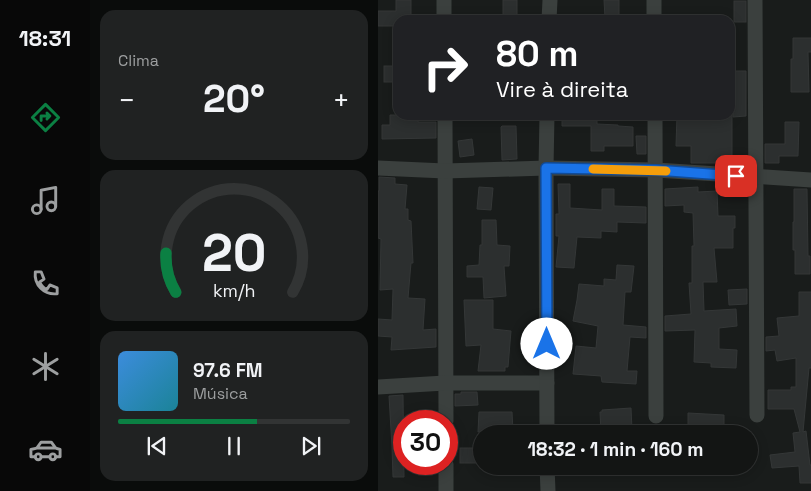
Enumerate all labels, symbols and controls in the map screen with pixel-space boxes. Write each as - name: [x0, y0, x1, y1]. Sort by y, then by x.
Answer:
- text: 18:31: [19, 24, 71, 52]
- text: 80 m: [496, 32, 578, 76]
- icon: right: [413, 35, 478, 100]
- text: Clima: [118, 50, 159, 71]
- text: 20°: [203, 75, 265, 123]
- text: Vire à direita: [496, 75, 628, 103]
- text: −: [118, 82, 135, 118]
- text: +: [333, 82, 350, 118]
- icon: directions: [28, 100, 63, 135]
- pin: [715, 155, 757, 197]
- icon: arrive: [722, 162, 750, 190]
- icon: music: [28, 183, 63, 218]
- text: 20: [202, 220, 266, 286]
- icon: phone: [28, 266, 63, 301]
- text: km/h: [213, 279, 255, 302]
- position arrow: [520, 317, 572, 369]
- icon: climate: [28, 349, 63, 384]
- text: 97.6 FM: [193, 358, 263, 383]
- text: Música: [193, 383, 248, 404]
- speed limit sign: 30: [393, 410, 458, 475]
- icon: car: [28, 432, 63, 467]
- icon: previous: [143, 432, 171, 460]
- icon: pause: [220, 432, 248, 460]
- icon: next: [297, 432, 325, 460]
- text: 18:32 · 1 min · 160 m: [527, 437, 704, 462]

